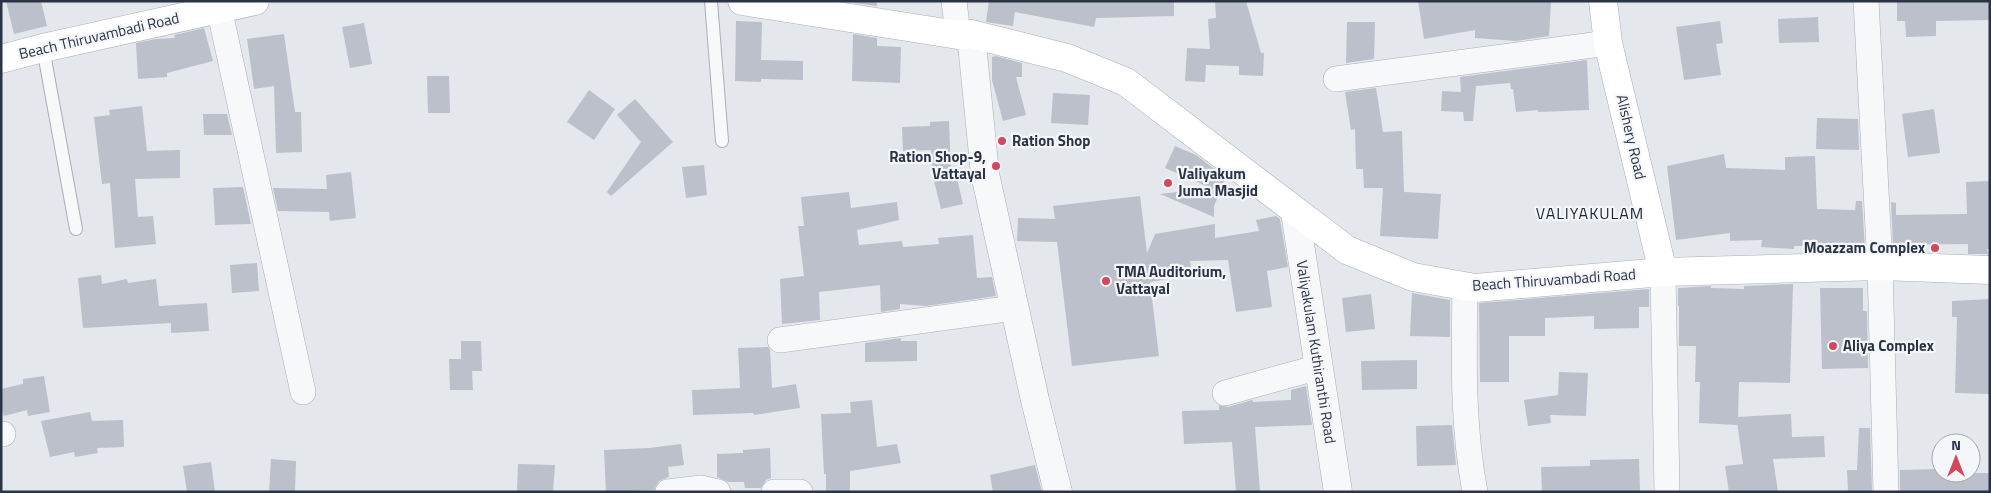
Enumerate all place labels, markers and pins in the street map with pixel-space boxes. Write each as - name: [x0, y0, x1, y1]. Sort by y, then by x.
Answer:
- place label: Ration Shop: [1012, 129, 1090, 152]
- marker: Ration Shop: [996, 135, 1008, 147]
- place label: Ration Shop-9, Vattayal: [889, 145, 986, 185]
- marker: Ration Shop-9, Vattayal: [990, 160, 1002, 172]
- place label: Valiyakum Juma Masjid: [1178, 162, 1258, 202]
- marker: Valiyakum Juma Masjid: [1162, 177, 1174, 189]
- place label: Moazzam Complex: [1804, 236, 1925, 259]
- marker: Moazzam Complex: [1929, 242, 1941, 254]
- place label: TMA Auditorium, Vattayal: [1116, 260, 1226, 300]
- marker: TMA Auditorium, Vattayal: [1100, 275, 1112, 287]
- place label: Aliya Complex: [1843, 334, 1934, 357]
- marker: Aliya Complex: [1827, 340, 1839, 352]

